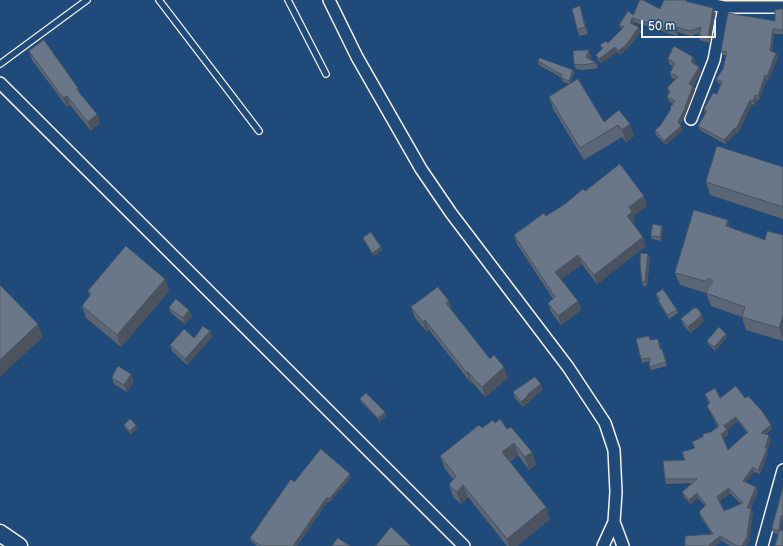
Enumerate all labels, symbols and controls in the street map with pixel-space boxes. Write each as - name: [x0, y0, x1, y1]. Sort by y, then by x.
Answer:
- scale bar: [643, 12, 718, 38]
- text: 50 m: [648, 19, 675, 34]

